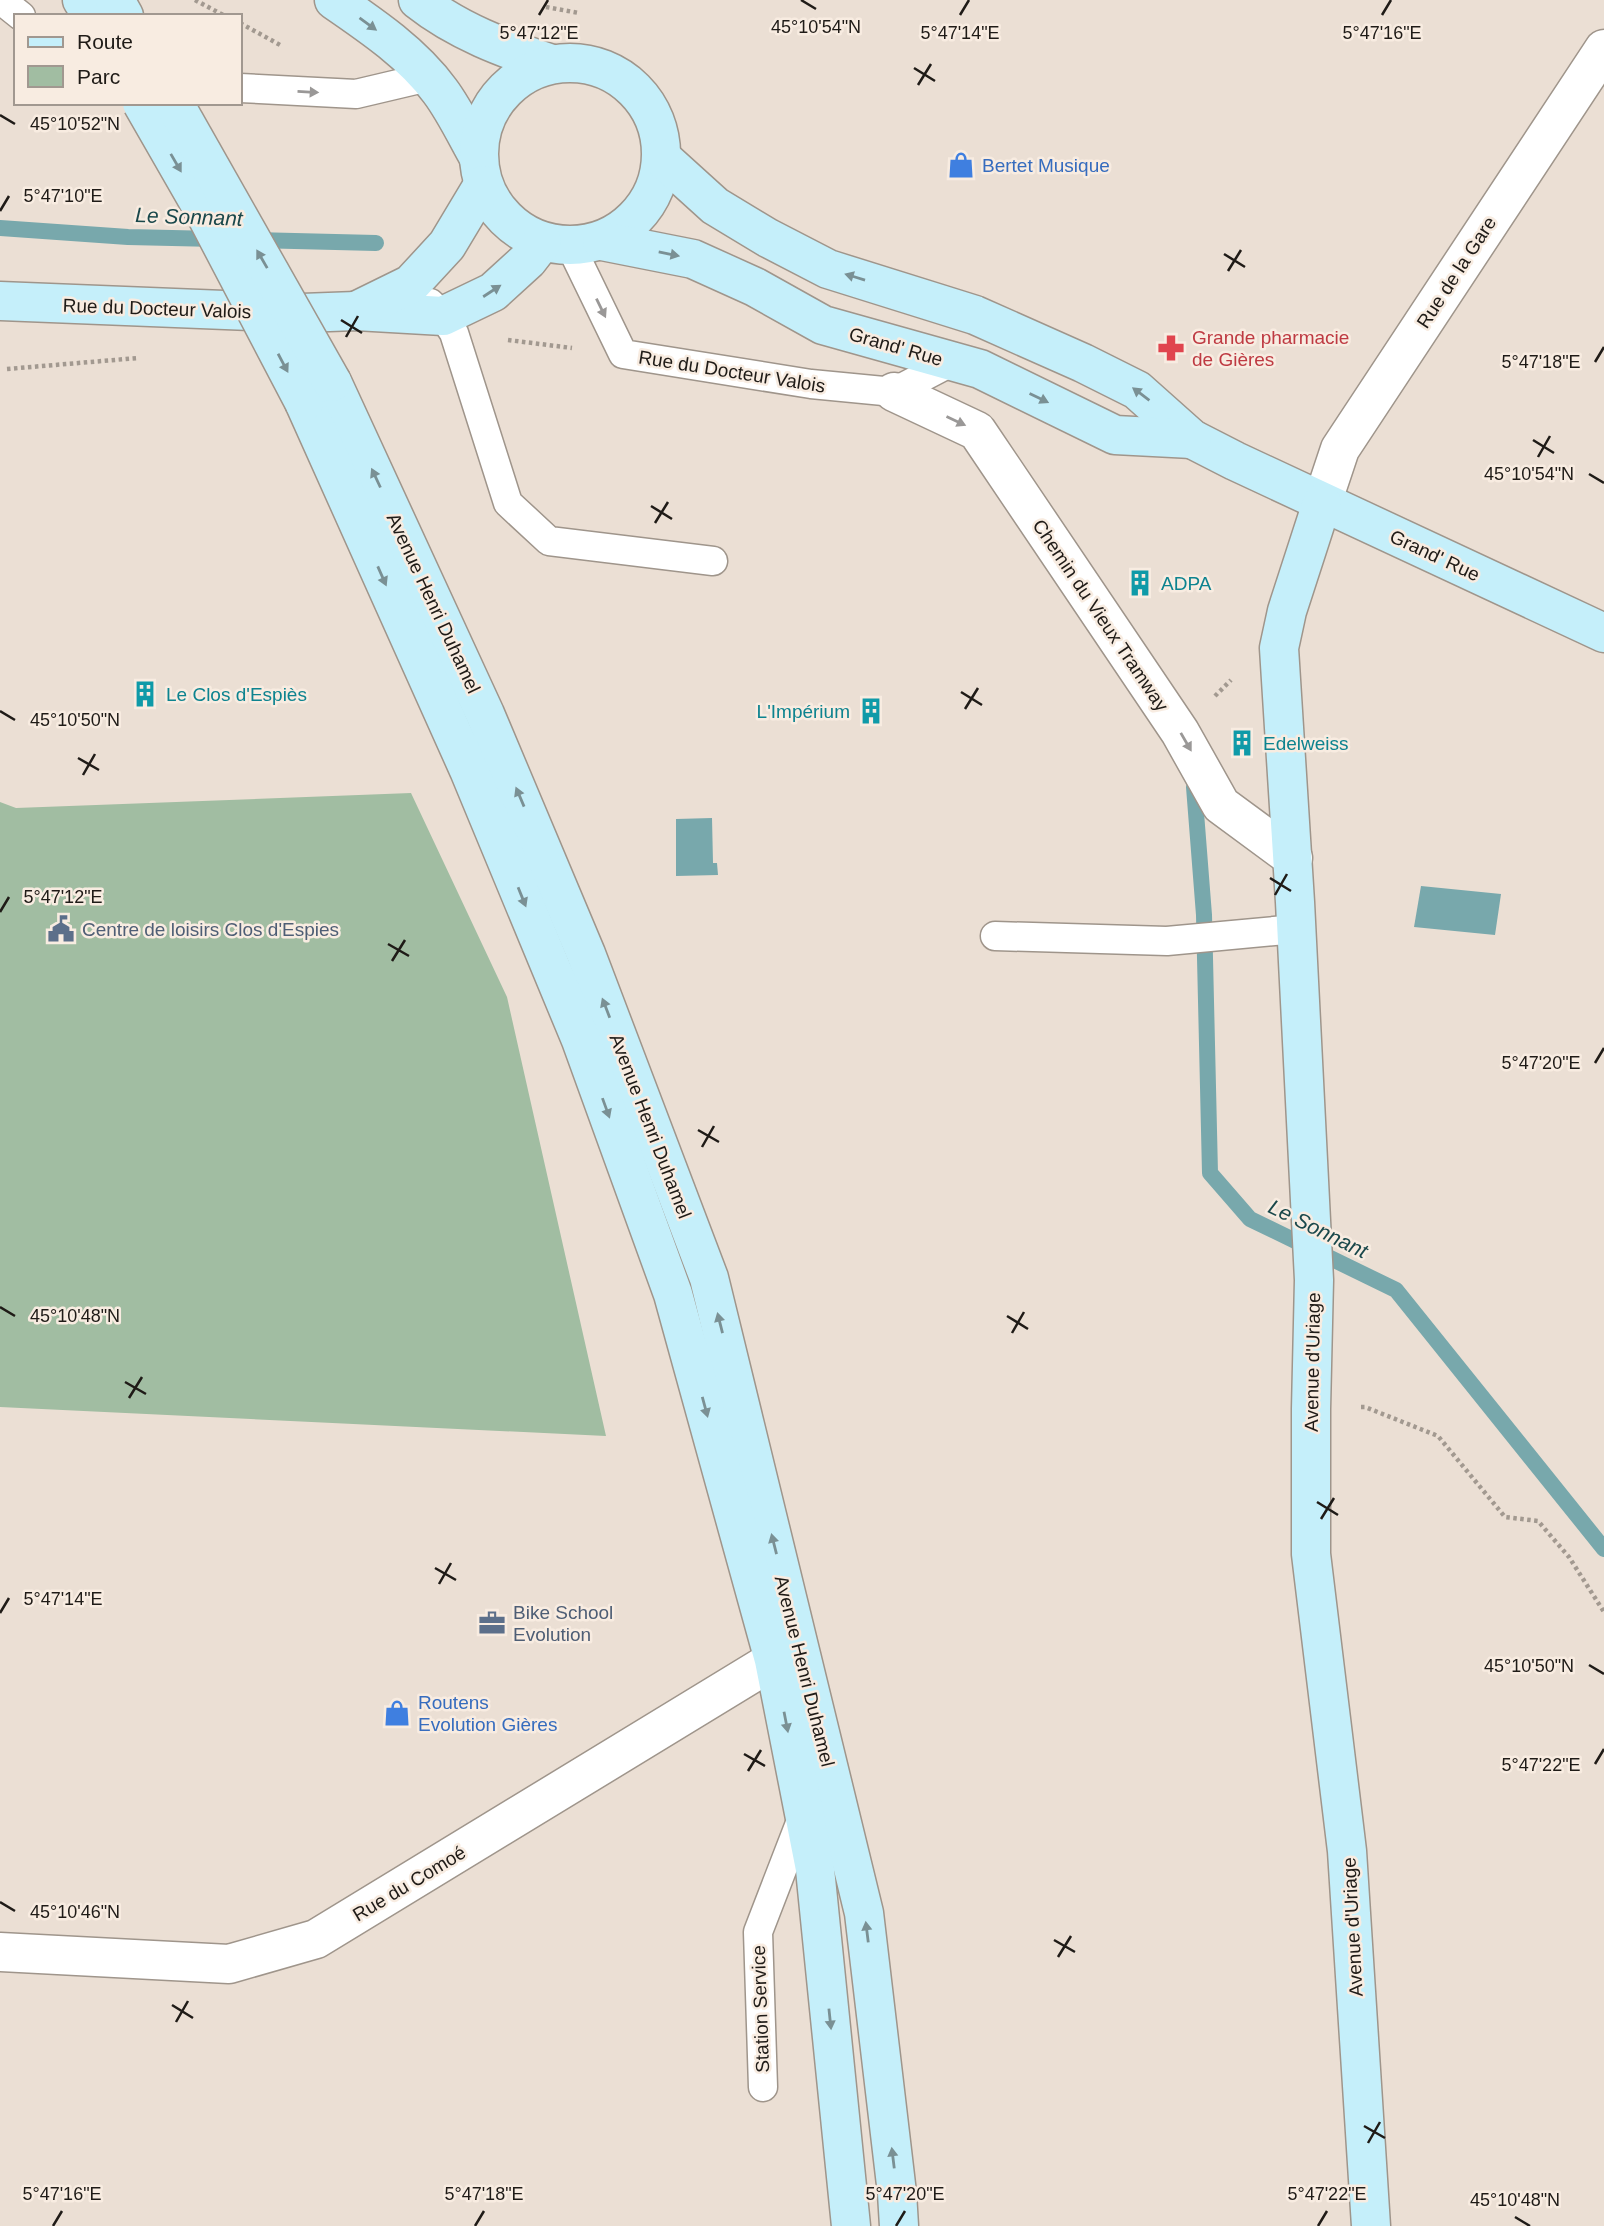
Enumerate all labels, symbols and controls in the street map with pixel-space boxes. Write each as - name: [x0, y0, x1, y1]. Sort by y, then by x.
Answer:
- legend: [14, 14, 242, 105]
- one-way arrow: [359, 17, 377, 31]
- text: 45°10'54"N: [771, 17, 861, 37]
- text: 5°47'12"E: [499, 23, 579, 43]
- text: 5°47'14"E: [920, 23, 1000, 43]
- text: 5°47'16"E: [1342, 23, 1422, 43]
- text: Route: [77, 30, 133, 53]
- text: Parc: [77, 65, 120, 88]
- one-way arrow: [297, 86, 319, 97]
- text: 45°10'52"N: [30, 114, 120, 134]
- shop icon: Bertet Musique: [946, 150, 976, 180]
- one-way arrow: [169, 153, 182, 172]
- place label: Bertet Musique: [982, 155, 1110, 176]
- text: 5°47'10"E: [23, 186, 103, 206]
- water label: Le Sonnant: [135, 203, 244, 230]
- street label: Rue de la Gare: [1413, 213, 1500, 332]
- one-way arrow: [256, 249, 268, 268]
- one-way arrow: [658, 249, 680, 260]
- one-way arrow: [844, 272, 865, 282]
- one-way arrow: [483, 284, 501, 298]
- street label: Rue du Docteur Valois: [62, 295, 252, 322]
- one-way arrow: [595, 298, 606, 318]
- street label: Grand' Rue: [847, 323, 945, 370]
- place label: Grande pharmacie de Gières: [1192, 327, 1349, 370]
- pharmacy icon: Grande pharmacie de Gières: [1156, 333, 1186, 363]
- street label: Rue du Docteur Valois: [637, 346, 827, 397]
- text: 5°47'18"E: [1501, 352, 1581, 372]
- one-way arrow: [278, 353, 289, 373]
- one-way arrow: [1131, 387, 1150, 401]
- one-way arrow: [1029, 392, 1049, 403]
- one-way arrow: [945, 416, 966, 427]
- text: 45°10'54"N: [1484, 464, 1574, 484]
- one-way arrow: [370, 468, 382, 488]
- street label: Avenue Henri Duhamel: [383, 510, 485, 697]
- street label: Chemin du Vieux Tramway: [1028, 515, 1173, 716]
- street label: Grand' Rue: [1387, 526, 1483, 585]
- one-way arrow: [377, 565, 388, 586]
- building icon: ADPA: [1125, 568, 1155, 598]
- place label: ADPA: [1161, 573, 1212, 594]
- building icon: Le Clos d'Espiès: [130, 679, 160, 709]
- place label: Le Clos d'Espiès: [166, 684, 307, 705]
- building icon: L'Impérium: [856, 696, 886, 726]
- place label: L'Impérium: [757, 701, 850, 722]
- text: 45°10'50"N: [30, 710, 120, 730]
- building icon: Edelweiss: [1227, 728, 1257, 758]
- one-way arrow: [1180, 733, 1192, 752]
- place label: Edelweiss: [1263, 733, 1349, 754]
- one-way arrow: [514, 787, 525, 808]
- one-way arrow: [516, 886, 527, 907]
- text: 5°47'12"E: [23, 887, 103, 907]
- public building icon: Centre de loisirs Clos d'Espies: [46, 914, 76, 944]
- place label: Centre de loisirs Clos d'Espies: [82, 919, 339, 940]
- one-way arrow: [601, 997, 612, 1018]
- street label: Avenue Henri Duhamel: [606, 1031, 695, 1221]
- text: 5°47'20"E: [1501, 1053, 1581, 1073]
- one-way arrow: [601, 1097, 612, 1118]
- water label: Le Sonnant: [1265, 1195, 1373, 1263]
- street label: Avenue d'Uriage: [1301, 1292, 1324, 1432]
- text: 45°10'48"N: [30, 1306, 120, 1326]
- one-way arrow: [714, 1312, 725, 1334]
- one-way arrow: [700, 1397, 710, 1418]
- one-way arrow: [768, 1533, 779, 1555]
- street label: Avenue Henri Duhamel: [771, 1573, 838, 1769]
- text: 5°47'14"E: [23, 1589, 103, 1609]
- place label: Bike School Evolution: [513, 1602, 613, 1645]
- office icon: Bike School Evolution: [477, 1608, 507, 1638]
- text: 45°10'50"N: [1484, 1656, 1574, 1676]
- place label: Routens Evolution Gières: [418, 1692, 557, 1735]
- shop icon: Routens Evolution Gières: [382, 1698, 412, 1728]
- one-way arrow: [781, 1711, 792, 1733]
- text: 5°47'22"E: [1501, 1755, 1581, 1775]
- street label: Rue du Comoé: [349, 1842, 469, 1925]
- street label: Avenue d'Uriage: [1338, 1857, 1367, 1997]
- text: 45°10'46"N: [30, 1902, 120, 1922]
- one-way arrow: [861, 1921, 872, 1943]
- street label: Station Service: [748, 1945, 773, 2073]
- one-way arrow: [825, 2009, 836, 2031]
- one-way arrow: [887, 2147, 898, 2169]
- text: 5°47'16"E: [22, 2184, 102, 2204]
- text: 5°47'18"E: [444, 2184, 524, 2204]
- text: 5°47'20"E: [865, 2184, 945, 2204]
- text: 5°47'22"E: [1287, 2184, 1367, 2204]
- text: 45°10'48"N: [1470, 2190, 1560, 2210]

